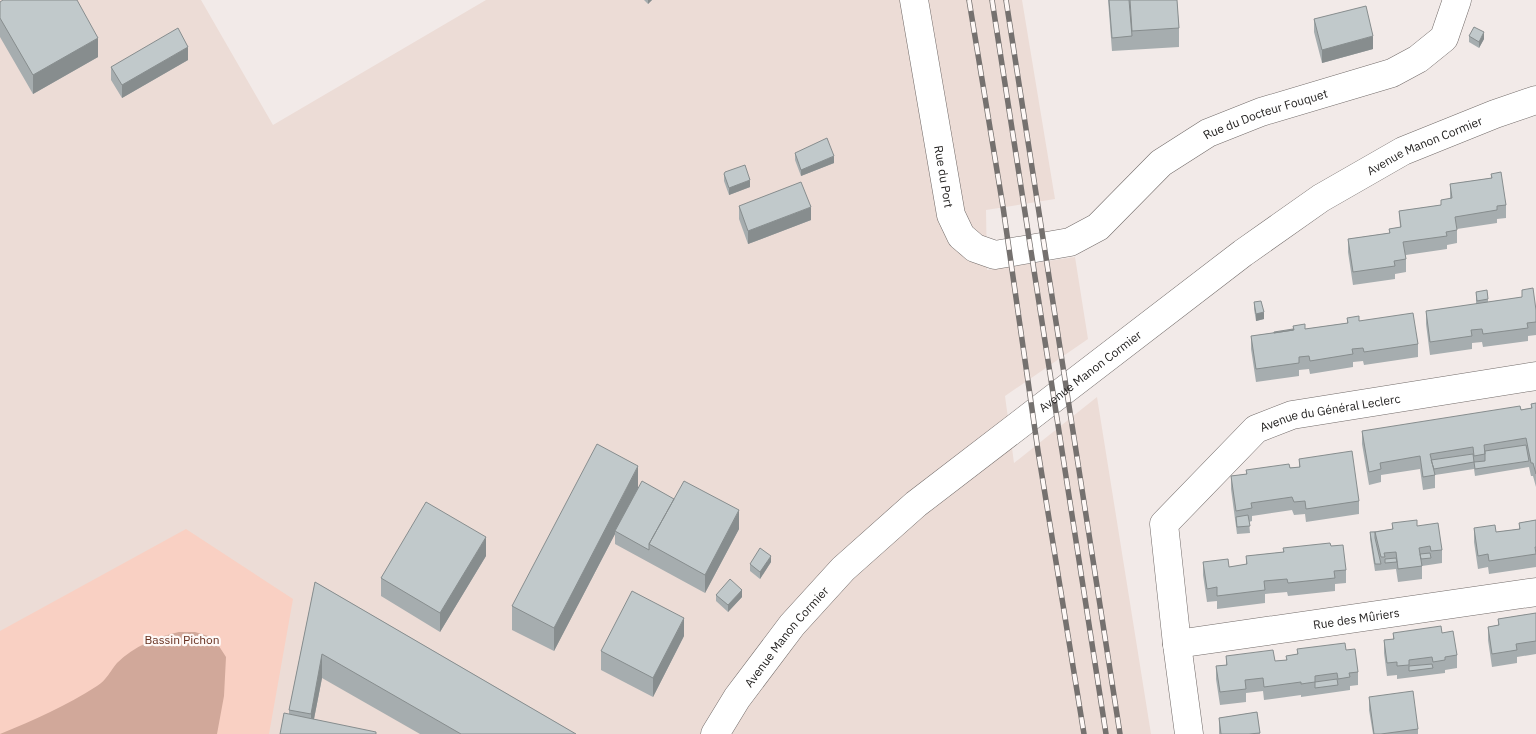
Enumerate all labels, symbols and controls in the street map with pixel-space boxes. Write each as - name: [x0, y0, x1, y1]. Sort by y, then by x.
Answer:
- street label: Rue du Docteur Fouquet: [1200, 85, 1329, 142]
- street label: Avenue Manon Cormier: [1364, 112, 1485, 178]
- street label: Rue du Port: [932, 144, 957, 209]
- street label: Avenue Manon Cormier: [1035, 326, 1144, 415]
- street label: Avenue du Général Leclerc: [1257, 390, 1401, 434]
- street label: Avenue Manon Cormier: [741, 582, 832, 690]
- street label: Rue des Mûriers: [1312, 604, 1400, 632]
- park label: Bassin Pichon: [144, 632, 220, 647]

